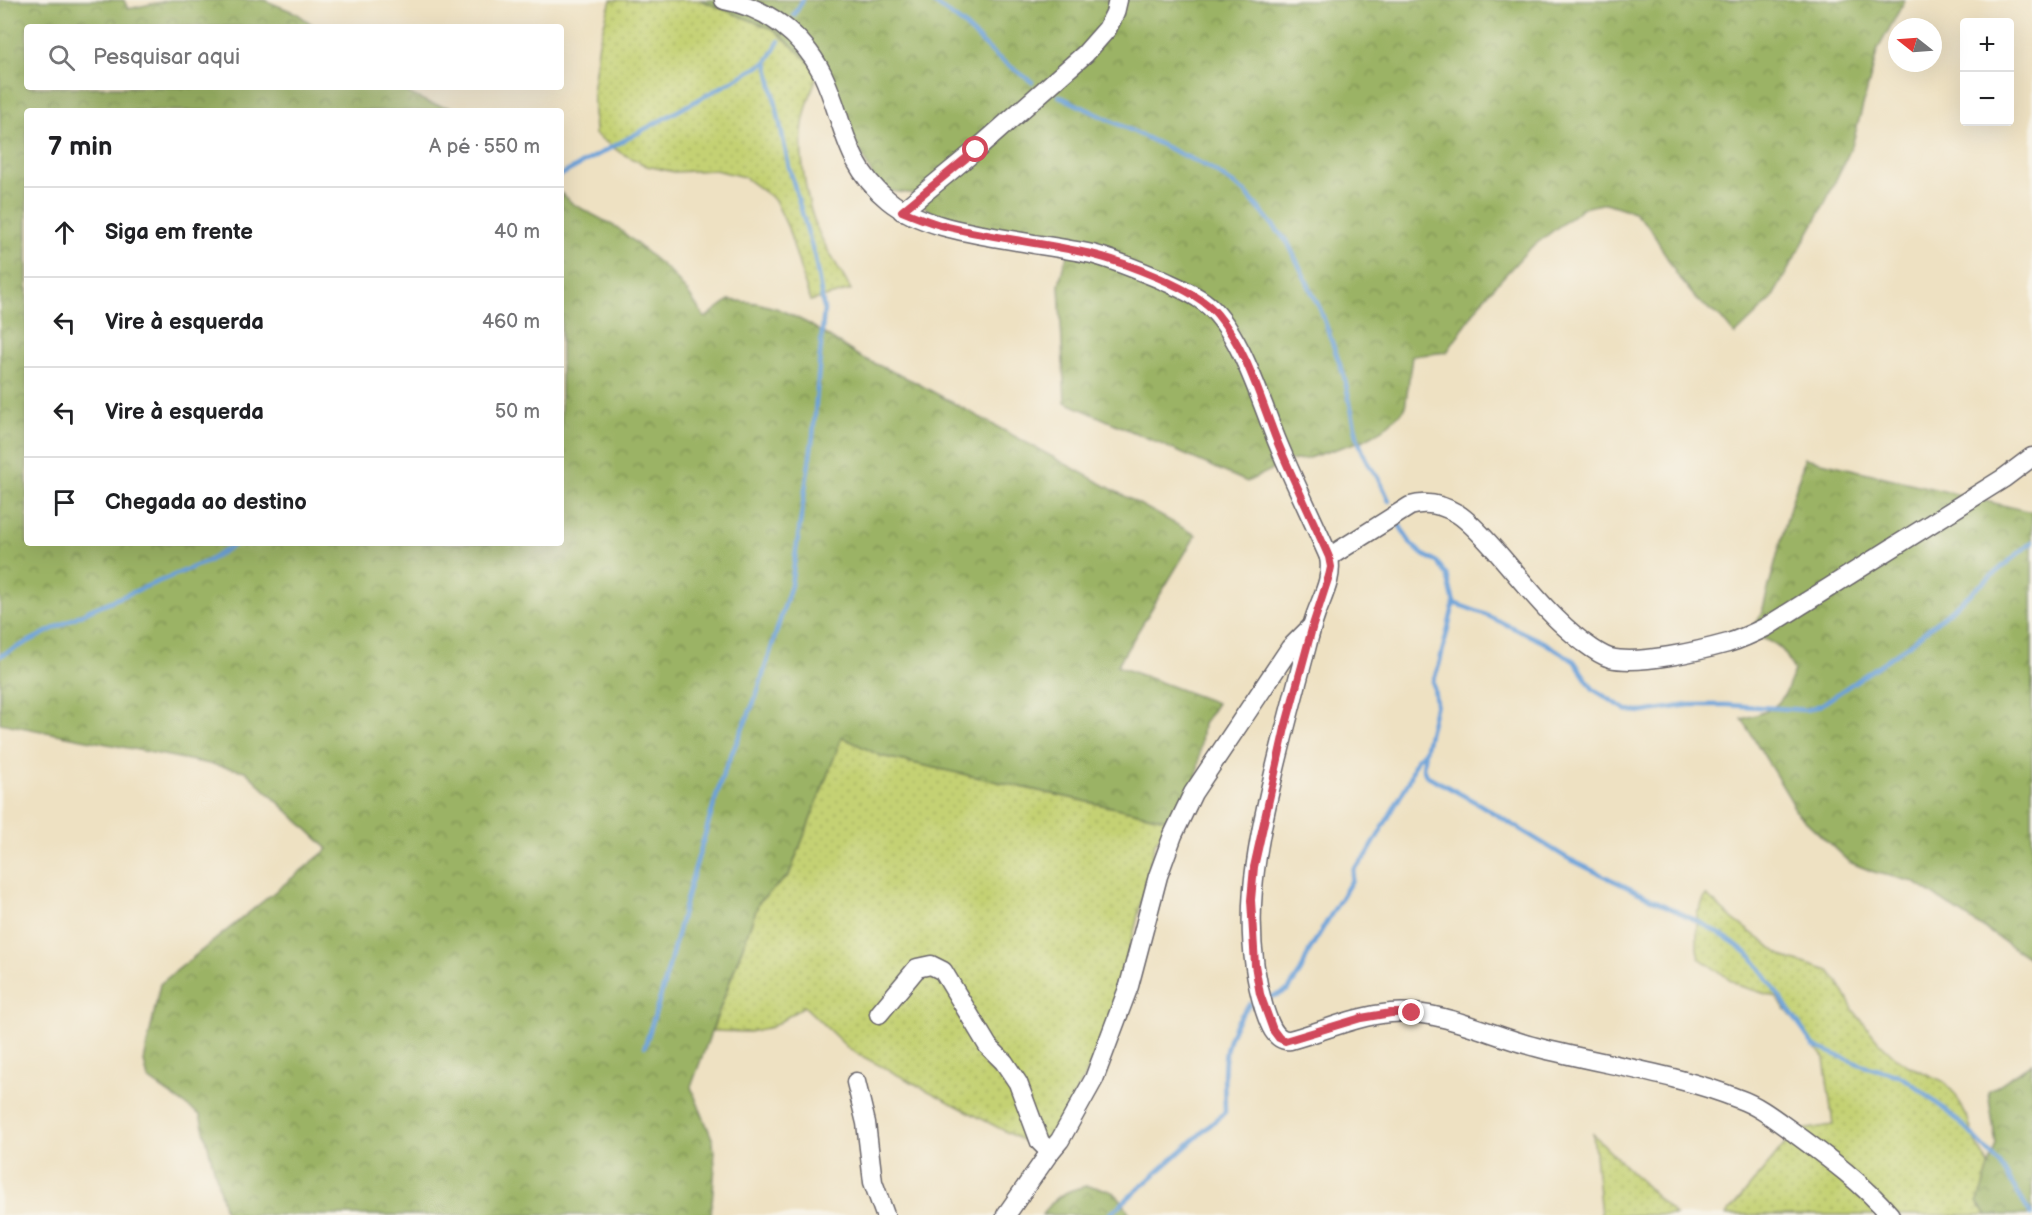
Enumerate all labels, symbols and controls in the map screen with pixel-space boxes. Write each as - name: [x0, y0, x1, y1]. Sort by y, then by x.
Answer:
- north arrow: [1888, 18, 1942, 72]
- map controls: [1960, 18, 2014, 126]
- button: +: [1960, 18, 2014, 72]
- search box: [24, 24, 564, 90]
- icon: search: [45, 41, 78, 74]
- text: Pesquisar aqui: [93, 44, 240, 71]
- button: −: [1960, 72, 2014, 126]
- text: 7 min: [48, 132, 112, 163]
- text: A pé · 550 m: [429, 135, 540, 159]
- route start: [962, 136, 988, 162]
- icon: ahead: [48, 216, 81, 249]
- text: Siga em frente: [105, 219, 253, 246]
- text: 40 m: [494, 220, 540, 244]
- icon: left: [48, 306, 81, 339]
- text: Vire à esquerda: [105, 309, 264, 336]
- text: 460 m: [482, 310, 540, 334]
- icon: left: [48, 396, 81, 429]
- text: Vire à esquerda: [105, 399, 264, 426]
- text: 50 m: [495, 400, 540, 424]
- icon: arrive: [48, 486, 81, 519]
- text: Chegada ao destino: [105, 489, 307, 516]
- route end: [1398, 999, 1424, 1025]

